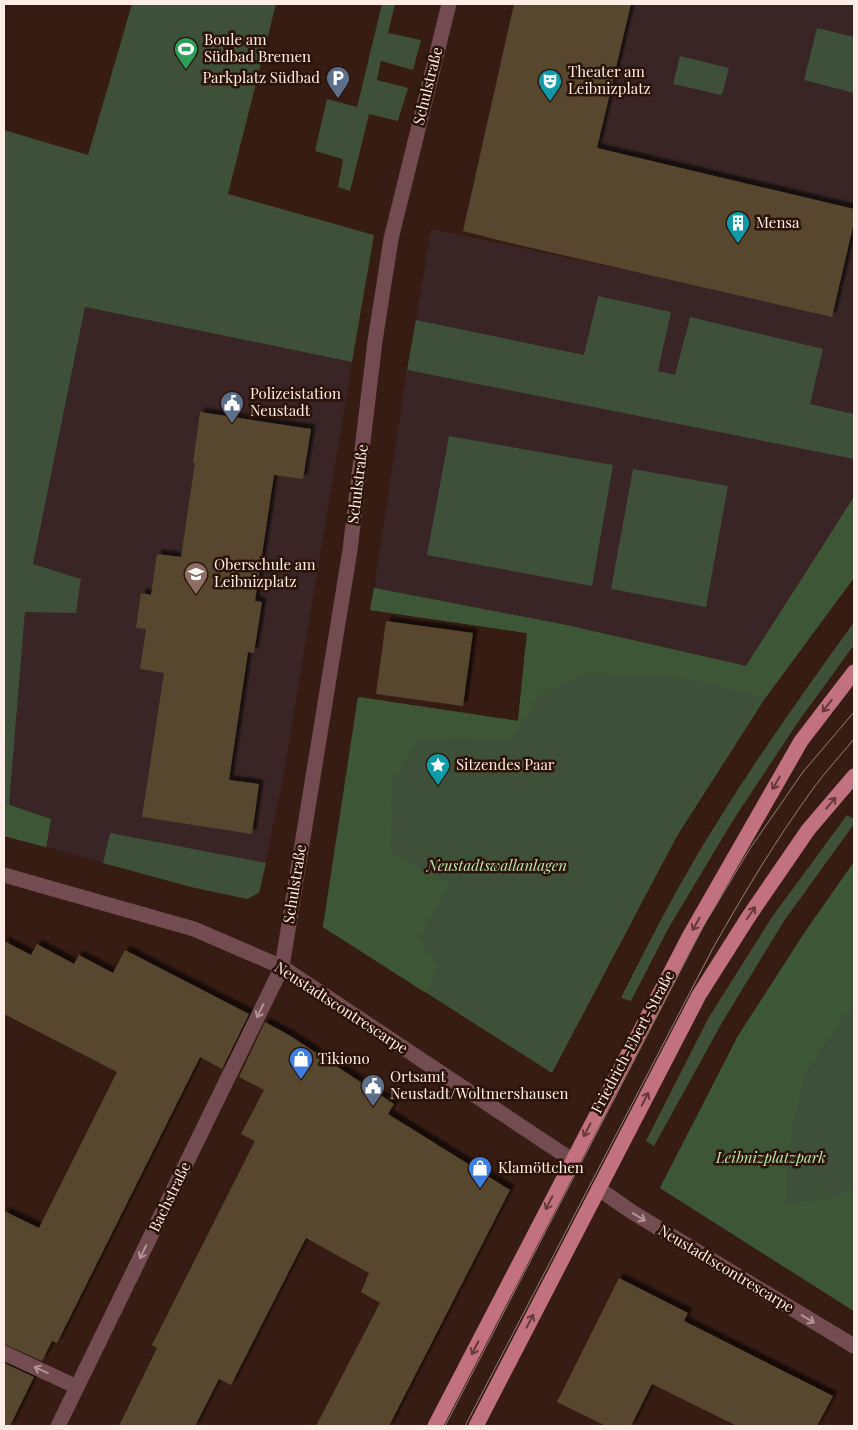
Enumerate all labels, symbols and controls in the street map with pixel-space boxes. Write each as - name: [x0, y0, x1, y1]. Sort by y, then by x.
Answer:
- place label: Boule am Südbad Bremen: [204, 29, 311, 66]
- sports icon: Boule am Südbad Bremen: [173, 36, 199, 70]
- street label: Schulstraße: [408, 45, 446, 127]
- place label: Theater am Leibnizplatz: [568, 61, 651, 98]
- parking icon: Parkplatz Südbad: [325, 65, 351, 99]
- place label: Parkplatz Südbad: [202, 67, 320, 87]
- theatre icon: Theater am Leibnizplatz: [537, 68, 563, 102]
- building icon: Mensa: [725, 210, 751, 244]
- place label: Mensa: [756, 212, 800, 232]
- place label: Polizeistation Neustadt: [250, 383, 341, 420]
- public building icon: Polizeistation Neustadt: [219, 390, 245, 424]
- street label: Schulstraße: [342, 443, 372, 525]
- place label: Oberschule am Leibnizplatz: [214, 554, 316, 591]
- school or university icon: Oberschule am Leibnizplatz: [183, 561, 209, 595]
- one-way arrow: [822, 699, 833, 712]
- place icon: Sitzendes Paar: [425, 752, 451, 786]
- place label: Sitzendes Paar: [456, 754, 555, 774]
- one-way arrow: [770, 775, 780, 789]
- one-way arrow: [825, 797, 836, 810]
- street label: Schulstraße: [278, 843, 310, 925]
- park label: Neustadtswallanlagen: [425, 855, 567, 875]
- one-way arrow: [747, 906, 757, 920]
- one-way arrow: [690, 917, 700, 931]
- street label: Neustadtscontrescarpe: [271, 957, 412, 1058]
- street label: Friedrich-Ebert-Straße: [586, 967, 678, 1116]
- one-way arrow: [255, 1003, 264, 1018]
- shop icon: Tikiono: [288, 1046, 314, 1080]
- place label: Tikiono: [318, 1048, 370, 1068]
- place label: Ortsamt Neustadt/Woltmershausen: [390, 1066, 569, 1103]
- public building icon: Ortsamt Neustadt/Woltmershausen: [360, 1073, 386, 1107]
- one-way arrow: [640, 1092, 650, 1107]
- one-way arrow: [582, 1122, 591, 1137]
- park label: Leibnizplatzpark: [715, 1147, 826, 1167]
- shop icon: Klamöttchen: [467, 1155, 493, 1189]
- place label: Klamöttchen: [498, 1157, 584, 1177]
- street label: Bachstraße: [144, 1158, 195, 1235]
- one-way arrow: [544, 1195, 553, 1210]
- one-way arrow: [631, 1212, 645, 1222]
- street label: Neustadtscontrescarpe: [655, 1220, 798, 1317]
- one-way arrow: [138, 1244, 147, 1259]
- one-way arrow: [526, 1314, 535, 1329]
- one-way arrow: [800, 1314, 814, 1324]
- one-way arrow: [470, 1340, 479, 1355]
- one-way arrow: [33, 1364, 48, 1374]

